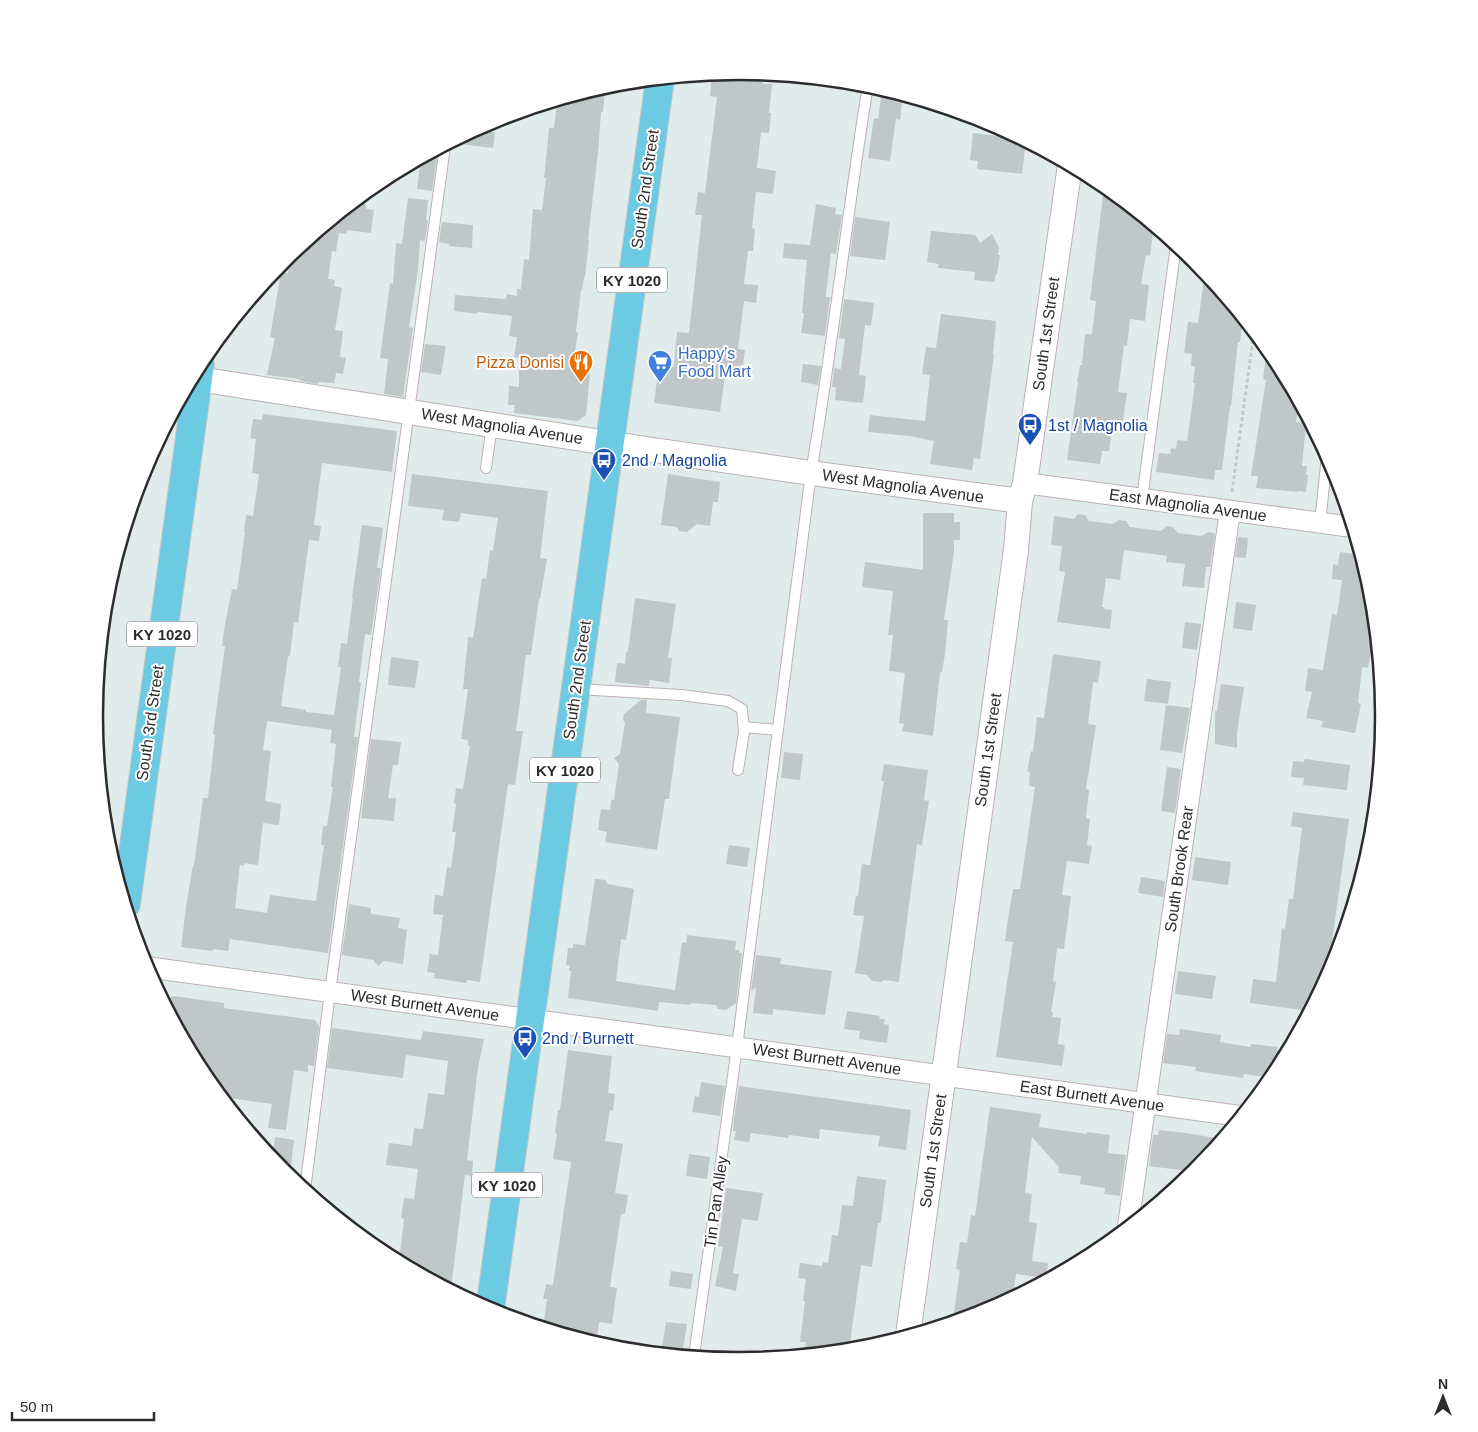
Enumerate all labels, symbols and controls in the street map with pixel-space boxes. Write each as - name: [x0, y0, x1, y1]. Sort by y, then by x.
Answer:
- street label: South 2nd Street: [628, 128, 662, 250]
- road number: KY 1020: [597, 268, 667, 292]
- street label: South 1st Street: [1030, 275, 1062, 392]
- place label: Happy's Food Mart: [678, 345, 751, 380]
- restaurant icon: Pizza Donisi: [568, 349, 594, 383]
- supermarket icon: Happy's Food Mart: [647, 349, 673, 383]
- place label: Pizza Donisi: [476, 354, 564, 371]
- street label: West Magnolia Avenue: [420, 405, 584, 447]
- bus stop icon: 1st / Magnolia: [1017, 412, 1043, 446]
- place label: 1st / Magnolia: [1048, 417, 1148, 434]
- bus stop icon: 2nd / Magnolia: [591, 447, 617, 481]
- place label: 2nd / Magnolia: [622, 452, 727, 469]
- street label: West Magnolia Avenue: [821, 466, 985, 506]
- street label: East Magnolia Avenue: [1108, 486, 1268, 524]
- street label: South 2nd Street: [560, 619, 594, 741]
- road number: KY 1020: [127, 622, 197, 646]
- street label: South 3rd Street: [133, 664, 167, 782]
- street label: South 1st Street: [972, 691, 1004, 808]
- road number: KY 1020: [530, 758, 600, 782]
- street label: South Brook Rear: [1162, 804, 1196, 933]
- street label: West Burnett Avenue: [350, 986, 500, 1024]
- bus stop icon: 2nd / Burnett: [512, 1025, 538, 1059]
- place label: 2nd / Burnett: [542, 1030, 634, 1047]
- street label: West Burnett Avenue: [752, 1040, 902, 1078]
- street label: East Burnett Avenue: [1019, 1077, 1165, 1115]
- street label: South 1st Street: [917, 1092, 949, 1209]
- street label: Tin Pan Alley: [701, 1155, 731, 1249]
- road number: KY 1020: [472, 1172, 542, 1198]
- north arrow: [1418, 1372, 1468, 1422]
- text: N: [1438, 1376, 1448, 1392]
- scale bar: [12, 1390, 155, 1422]
- text: 50 m: [20, 1398, 53, 1415]

